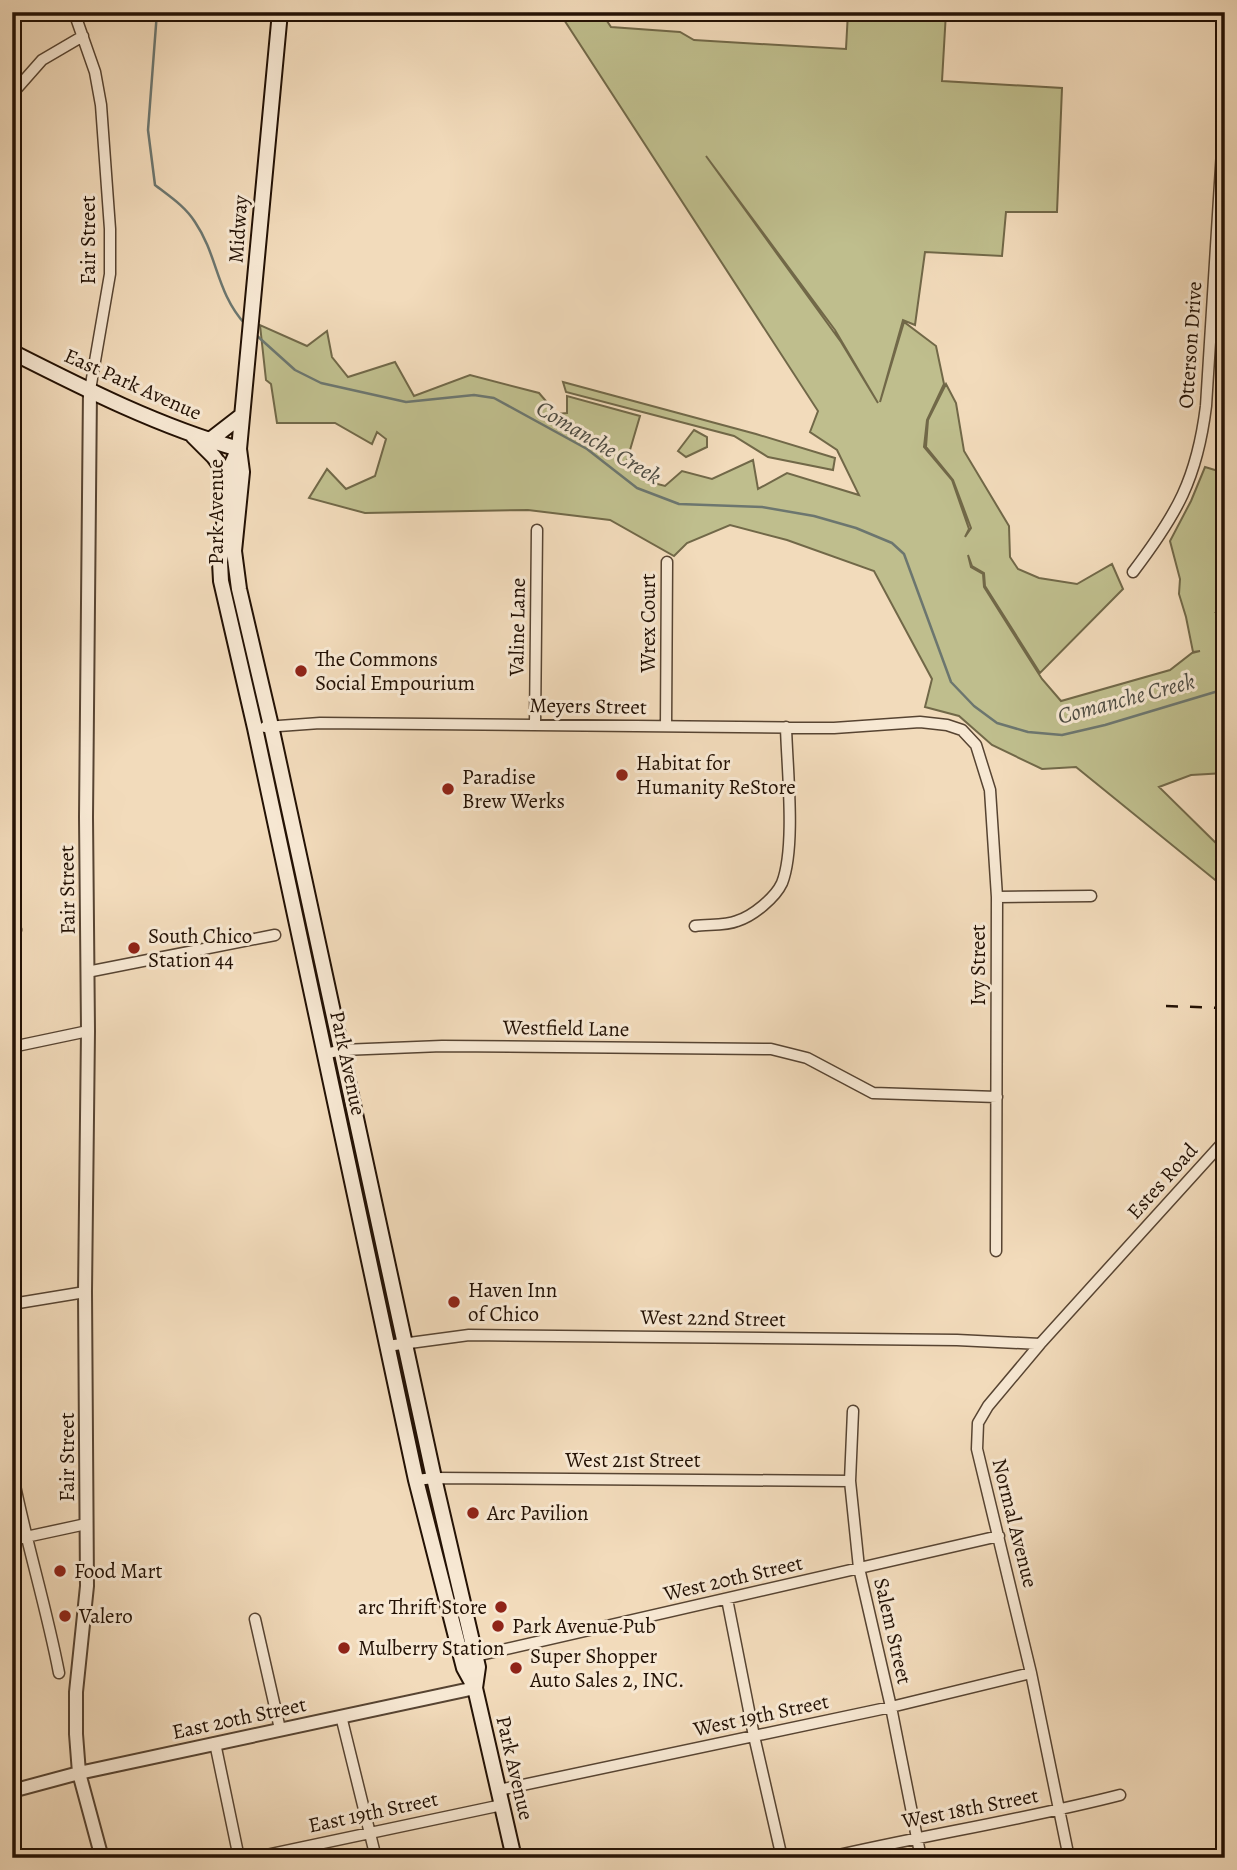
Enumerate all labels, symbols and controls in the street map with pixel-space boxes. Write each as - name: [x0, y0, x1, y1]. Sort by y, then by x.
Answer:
- street label: Midway: [222, 193, 254, 264]
- street label: Fair Street: [74, 195, 102, 285]
- street label: Otterson Drive: [1172, 280, 1208, 410]
- street label: East Park Avenue: [60, 341, 206, 427]
- water label: Comanche Creek: [530, 393, 667, 492]
- street label: Park Avenue: [202, 459, 230, 565]
- street label: Wrex Court: [634, 573, 662, 674]
- street label: Valine Lane: [502, 578, 532, 677]
- place label: The Commons Social Empourium: [315, 645, 475, 697]
- marker: The Commons Social Empourium: [293, 663, 309, 679]
- water label: Comanche Creek: [1054, 665, 1198, 732]
- street label: Meyers Street: [529, 691, 647, 721]
- place label: Habitat for Humanity ReStore: [636, 749, 796, 801]
- place label: Paradise Brew Werks: [462, 763, 565, 815]
- marker: Habitat for Humanity ReStore: [614, 767, 630, 783]
- marker: Paradise Brew Werks: [440, 781, 456, 797]
- street label: Fair Street: [52, 845, 82, 935]
- place label: South Chico Station 44: [148, 922, 252, 974]
- street label: Ivy Street: [964, 924, 992, 1006]
- marker: South Chico Station 44: [126, 940, 142, 956]
- street label: Park Avenue: [323, 1008, 373, 1118]
- street label: Westfield Lane: [502, 1013, 629, 1043]
- street label: Estes Road: [1120, 1136, 1204, 1225]
- place label: Haven Inn of Chico: [468, 1276, 557, 1328]
- marker: Haven Inn of Chico: [446, 1294, 462, 1310]
- street label: West 22nd Street: [639, 1303, 786, 1333]
- street label: Fair Street: [53, 1412, 81, 1502]
- street label: West 21st Street: [564, 1446, 701, 1474]
- street label: Normal Avenue: [985, 1455, 1045, 1591]
- place label: Arc Pavilion: [486, 1499, 589, 1527]
- marker: Arc Pavilion: [465, 1505, 481, 1521]
- street label: West 20th Street: [660, 1548, 805, 1608]
- place label: Food Mart: [74, 1557, 163, 1585]
- marker: Food Mart: [52, 1563, 68, 1579]
- street label: Salem Street: [867, 1575, 919, 1687]
- place label: arc Thrift Store: [358, 1593, 487, 1621]
- marker: arc Thrift Store: [493, 1599, 509, 1615]
- place label: Valero: [78, 1602, 133, 1630]
- marker: Valero: [57, 1608, 73, 1624]
- place label: Park Avenue Pub: [512, 1612, 656, 1640]
- marker: Park Avenue Pub: [490, 1618, 506, 1634]
- place label: Mulberry Station: [358, 1634, 505, 1662]
- marker: Mulberry Station: [336, 1640, 352, 1656]
- place label: Super Shopper Auto Sales 2, INC.: [529, 1642, 685, 1694]
- marker: Super Shopper Auto Sales 2, INC.: [508, 1660, 524, 1676]
- street label: West 19th Street: [690, 1687, 831, 1743]
- street label: East 20th Street: [169, 1690, 309, 1746]
- street label: Park Avenue: [489, 1713, 541, 1823]
- street label: West 18th Street: [898, 1781, 1041, 1835]
- street label: East 19th Street: [306, 1785, 441, 1839]

